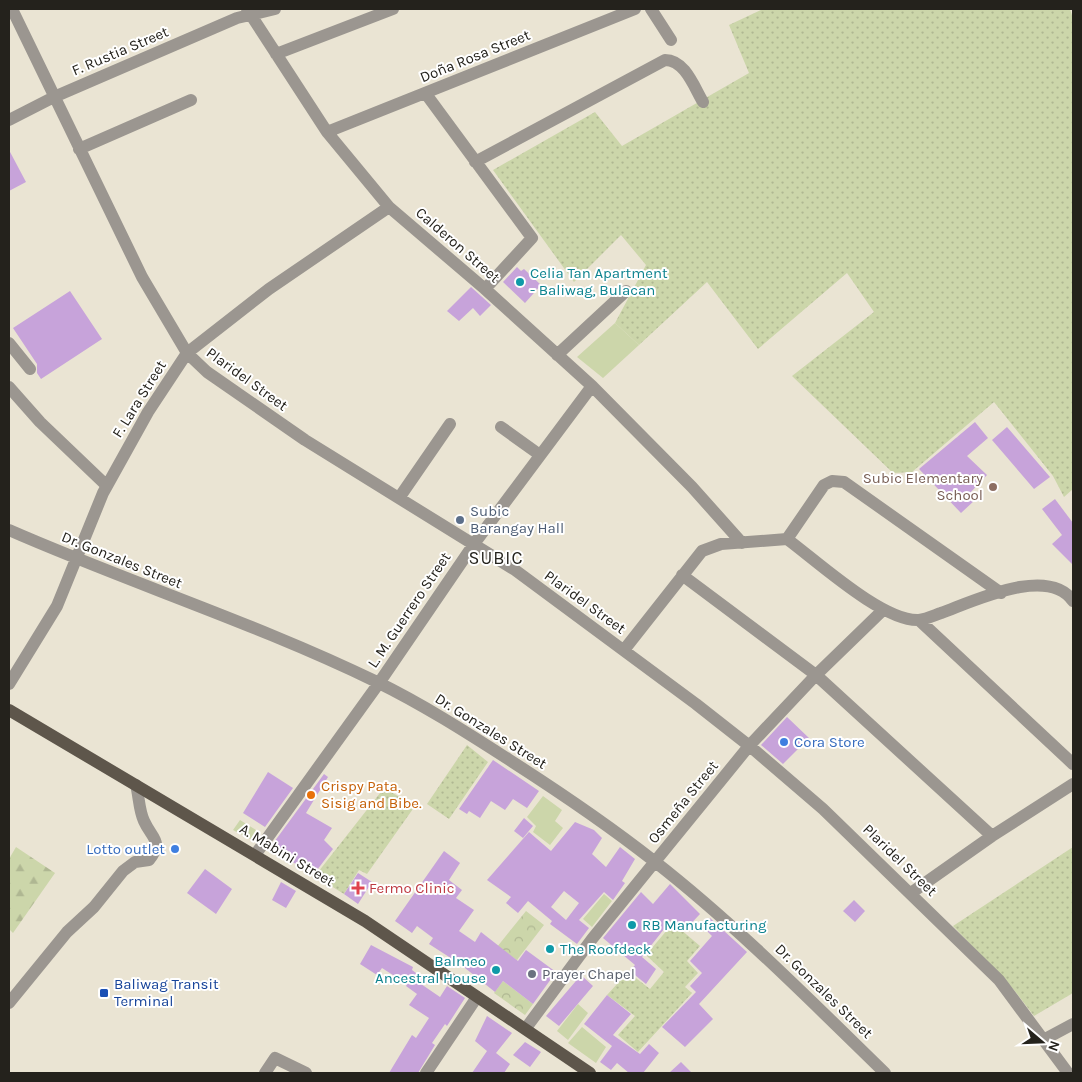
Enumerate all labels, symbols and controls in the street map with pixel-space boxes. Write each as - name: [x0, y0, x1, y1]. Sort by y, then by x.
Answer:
- street label: F. Rustia Street: [69, 22, 171, 79]
- street label: Doña Rosa Street: [417, 26, 533, 86]
- street label: Calderon Street: [412, 204, 504, 287]
- place label: Celia Tan Apartment - Baliwag, Bulacan: [530, 264, 668, 299]
- marker: Celia Tan Apartment - Baliwag, Bulacan: [514, 276, 526, 288]
- street label: Plaridel Street: [203, 343, 291, 415]
- street label: F. Lara Street: [108, 357, 170, 441]
- place label: Subic Elementary School: [863, 469, 983, 504]
- marker: Subic Elementary School: [987, 481, 999, 493]
- place label: Subic Barangay Hall: [470, 502, 564, 537]
- marker: Subic Barangay Hall: [454, 514, 466, 526]
- street label: Dr. Gonzales Street: [59, 528, 185, 593]
- district label: SUBIC: [469, 547, 523, 569]
- street label: L. M. Guerrero Street: [364, 548, 455, 671]
- street label: Plaridel Street: [541, 566, 629, 638]
- street label: Dr. Gonzales Street: [432, 689, 551, 773]
- place label: Cora Store: [794, 733, 865, 751]
- marker: Cora Store: [778, 736, 790, 748]
- street label: Osmeña Street: [644, 757, 722, 847]
- place label: Crispy Pata, Sisig and Bibe.: [321, 777, 422, 812]
- marker: Crispy Pata, Sisig and Bibe.: [305, 789, 317, 801]
- street label: A. Mabini Street: [236, 820, 338, 891]
- street label: Plaridel Street: [859, 820, 941, 900]
- place label: Lotto outlet: [86, 840, 165, 858]
- marker: Lotto outlet: [169, 843, 181, 855]
- place label: Fermo Clinic: [369, 879, 454, 897]
- marker: Fermo Clinic: [351, 881, 365, 895]
- place label: RB Manufacturing: [642, 916, 767, 934]
- marker: RB Manufacturing: [626, 919, 638, 931]
- place label: The Roofdeck: [560, 940, 651, 958]
- street label: Dr. Gonzales Street: [772, 940, 877, 1042]
- marker: The Roofdeck: [544, 943, 556, 955]
- place label: Balmeo Ancestral House: [375, 952, 486, 987]
- marker: Balmeo Ancestral House: [490, 964, 502, 976]
- place label: Prayer Chapel: [542, 965, 635, 983]
- marker: Prayer Chapel: [526, 968, 538, 980]
- place label: Baliwag Transit Terminal: [114, 975, 219, 1010]
- marker: Baliwag Transit Terminal: [98, 987, 110, 999]
- north arrow: [1017, 1017, 1067, 1067]
- text: N: [1044, 1039, 1063, 1054]

